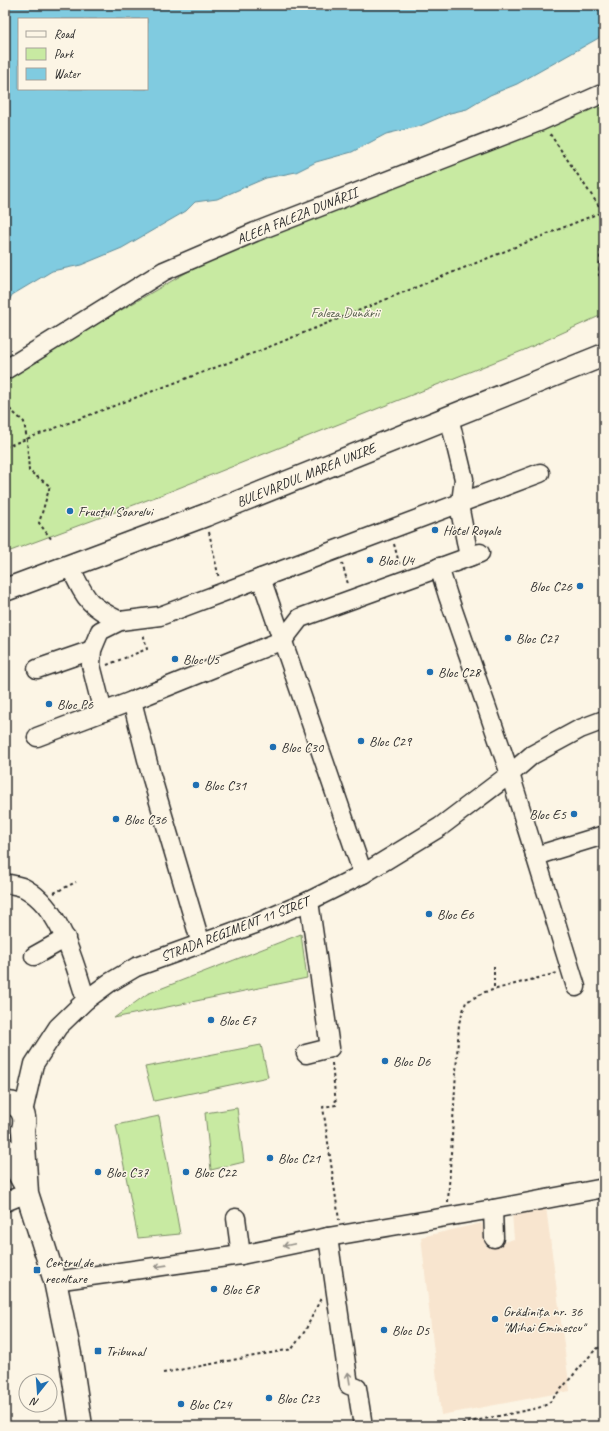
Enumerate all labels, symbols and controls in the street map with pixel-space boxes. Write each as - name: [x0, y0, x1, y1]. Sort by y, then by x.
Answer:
- legend: [18, 18, 148, 90]
- text: Road: [54, 26, 76, 42]
- text: Park: [54, 46, 75, 62]
- text: Water: [54, 66, 82, 82]
- street label: ALEEA FALEZA DUNĂRII: [234, 183, 363, 248]
- park label: Faleza Dunării: [311, 304, 382, 321]
- street label: BULEVARDUL MAREA UNIRE: [234, 439, 379, 511]
- place label: Fructul Soarelui: [78, 503, 155, 520]
- marker: Fructul Soarelui: [65, 506, 75, 516]
- place label: Hotel Royale: [443, 522, 502, 539]
- marker: Hotel Royale: [430, 525, 440, 535]
- place label: Bloc U4: [378, 552, 416, 569]
- marker: Bloc U4: [365, 555, 375, 565]
- place label: Bloc C26: [530, 578, 573, 595]
- marker: Bloc C26: [575, 581, 585, 591]
- place label: Bloc C27: [516, 630, 559, 647]
- marker: Bloc C27: [503, 633, 513, 643]
- place label: Bloc U5: [183, 651, 220, 668]
- marker: Bloc U5: [170, 654, 180, 664]
- place label: Bloc C28: [438, 664, 482, 681]
- marker: Bloc C28: [425, 667, 435, 677]
- place label: Bloc P6: [57, 696, 94, 713]
- marker: Bloc P6: [44, 699, 54, 709]
- place label: Bloc C29: [369, 733, 413, 750]
- marker: Bloc C29: [356, 736, 366, 746]
- place label: Bloc C30: [281, 739, 325, 756]
- marker: Bloc C30: [268, 742, 278, 752]
- place label: Bloc C31: [204, 777, 247, 794]
- marker: Bloc C31: [191, 780, 201, 790]
- place label: Bloc E5: [529, 806, 567, 823]
- marker: Bloc E5: [569, 809, 579, 819]
- place label: Bloc C36: [124, 811, 167, 828]
- marker: Bloc C36: [111, 814, 121, 824]
- street label: STRADA REGIMENT 11 SIRET: [158, 892, 315, 965]
- place label: Bloc E6: [437, 906, 474, 923]
- marker: Bloc E6: [424, 909, 434, 919]
- place label: Bloc E7: [219, 1012, 256, 1029]
- marker: Bloc E7: [206, 1015, 216, 1025]
- place label: Bloc D6: [393, 1053, 431, 1070]
- marker: Bloc D6: [380, 1056, 390, 1066]
- place label: Bloc C21: [278, 1150, 321, 1167]
- marker: Bloc C21: [265, 1153, 275, 1163]
- place label: Bloc C37: [106, 1164, 149, 1181]
- place label: Bloc C22: [194, 1164, 238, 1181]
- marker: Bloc C37: [93, 1167, 103, 1177]
- marker: Bloc C22: [181, 1167, 191, 1177]
- one-way arrow: [283, 1241, 296, 1249]
- place label: Centrul de recoltare: [45, 1254, 95, 1287]
- one-way arrow: [155, 1262, 168, 1270]
- marker: Centrul de recoltare: [32, 1265, 42, 1275]
- place label: Bloc E8: [222, 1281, 260, 1298]
- marker: Bloc E8: [209, 1284, 219, 1294]
- place label: Grădinița nr. 36 "Mihai Eminescu": [503, 1303, 588, 1336]
- marker: Grădinița nr. 36 "Mihai Eminescu": [490, 1314, 500, 1324]
- place label: Bloc D5: [392, 1322, 430, 1339]
- marker: Bloc D5: [379, 1325, 389, 1335]
- place label: Tribunal: [106, 1343, 147, 1360]
- marker: Tribunal: [93, 1346, 103, 1356]
- one-way arrow: [344, 1372, 352, 1385]
- north arrow: [18, 1373, 58, 1413]
- place label: Bloc C23: [277, 1390, 321, 1407]
- marker: Bloc C23: [264, 1393, 274, 1403]
- text: N: [28, 1394, 40, 1410]
- place label: Bloc C24: [189, 1396, 233, 1413]
- marker: Bloc C24: [176, 1399, 186, 1409]

